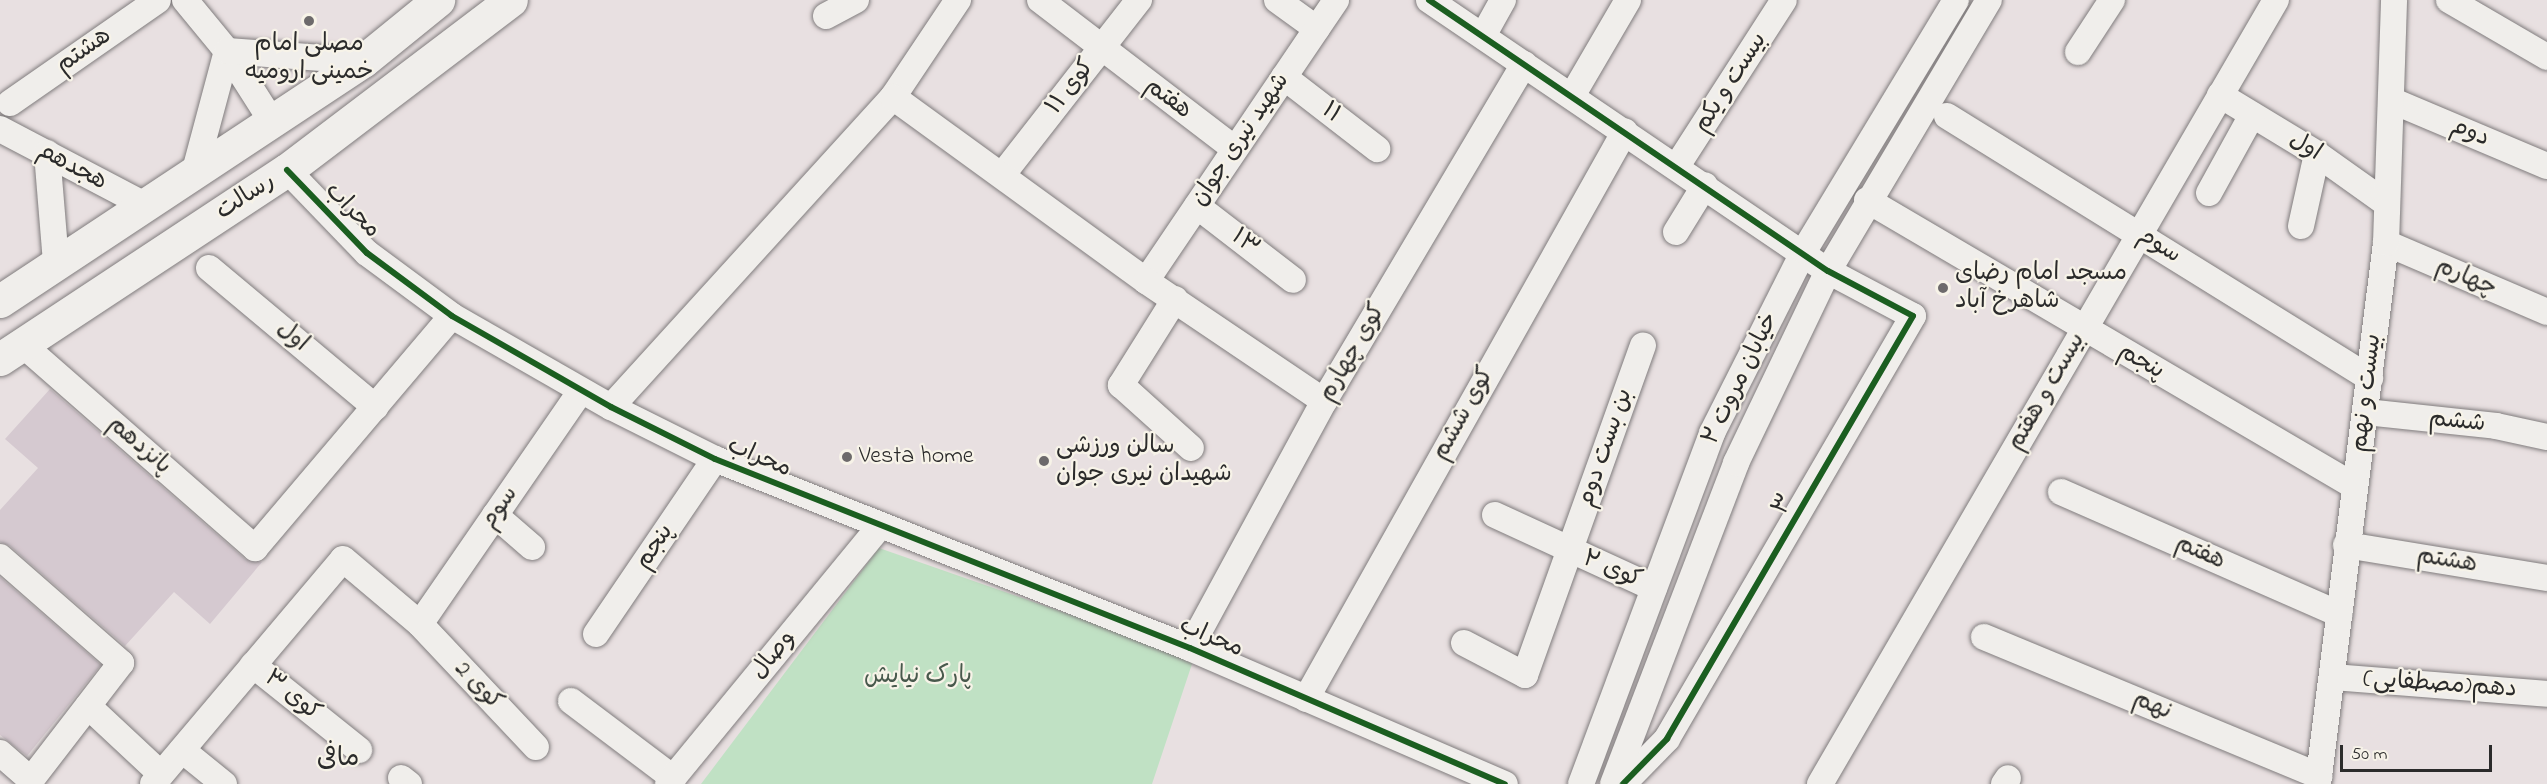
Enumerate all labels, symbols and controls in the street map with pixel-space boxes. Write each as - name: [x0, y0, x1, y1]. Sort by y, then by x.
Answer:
- marker: مصلی امام خمینی ارومیه: [302, 14, 316, 28]
- street label: هشتم: [51, 22, 117, 80]
- street label: بیست و یکم: [1688, 27, 1774, 139]
- place label: مصلی امام خمینی ارومیه: [244, 31, 374, 87]
- street label: کوی ۱۱: [1040, 53, 1102, 121]
- street label: شهید نیری جوان: [1186, 68, 1296, 212]
- street label: هفتم: [1139, 72, 1197, 126]
- street label: ۱۱: [1315, 96, 1347, 130]
- street label: دوم: [2446, 112, 2494, 154]
- street label: اول: [2283, 126, 2327, 168]
- street label: هجدهم: [32, 137, 112, 197]
- street label: رسالت: [211, 167, 281, 227]
- street label: محراب: [318, 177, 386, 245]
- street label: سوم: [2132, 222, 2186, 270]
- street label: ۱۳: [1225, 223, 1265, 263]
- street label: چهارم: [2431, 252, 2501, 304]
- place label: مسجد امام رضای شاهرخ آباد: [1955, 260, 2127, 316]
- marker: مسجد امام رضای شاهرخ آباد: [1936, 281, 1950, 295]
- street label: کوی چهارم: [1313, 299, 1393, 407]
- street label: خیابان مروت ۲: [1697, 308, 1785, 450]
- street label: اول: [270, 315, 314, 359]
- street label: بیست و هفتم: [2002, 328, 2092, 456]
- street label: بیست و نهم: [2345, 332, 2389, 454]
- street label: پنجم: [2113, 337, 2169, 387]
- street label: کوی ششم: [1427, 362, 1501, 466]
- street label: بن بست دوم: [1572, 385, 1640, 511]
- street label: ششم: [2427, 405, 2487, 439]
- street label: پانزدهم: [101, 411, 177, 481]
- street label: محراب: [723, 432, 795, 484]
- place label: سالن ورزشی شهیدان نیری جوان: [1056, 433, 1232, 489]
- place label: Vesta home: [859, 443, 974, 471]
- marker: Vesta home: [840, 450, 854, 464]
- marker: سالن ورزشی شهیدان نیری جوان: [1037, 454, 1051, 468]
- street label: سوم: [475, 481, 525, 535]
- street label: ۳: [1767, 489, 1801, 521]
- street label: پنجم: [630, 519, 680, 575]
- street label: هفتم: [2171, 529, 2229, 577]
- street label: هشتم: [2415, 542, 2479, 580]
- street label: کوی ۲: [1578, 545, 1646, 595]
- street label: محراب: [1175, 612, 1247, 664]
- street label: وصال: [745, 624, 803, 686]
- street label: کوی 2: [448, 655, 508, 717]
- park label: پارک نیایش: [864, 663, 972, 691]
- street label: کوی ۳: [258, 664, 326, 728]
- street label: دهم(مصطفایی): [2362, 665, 2518, 705]
- street label: نهم: [2128, 685, 2176, 727]
- scale bar: [2343, 733, 2494, 771]
- text: 50 m: [2351, 742, 2388, 768]
- district label: مافی: [317, 744, 359, 776]

